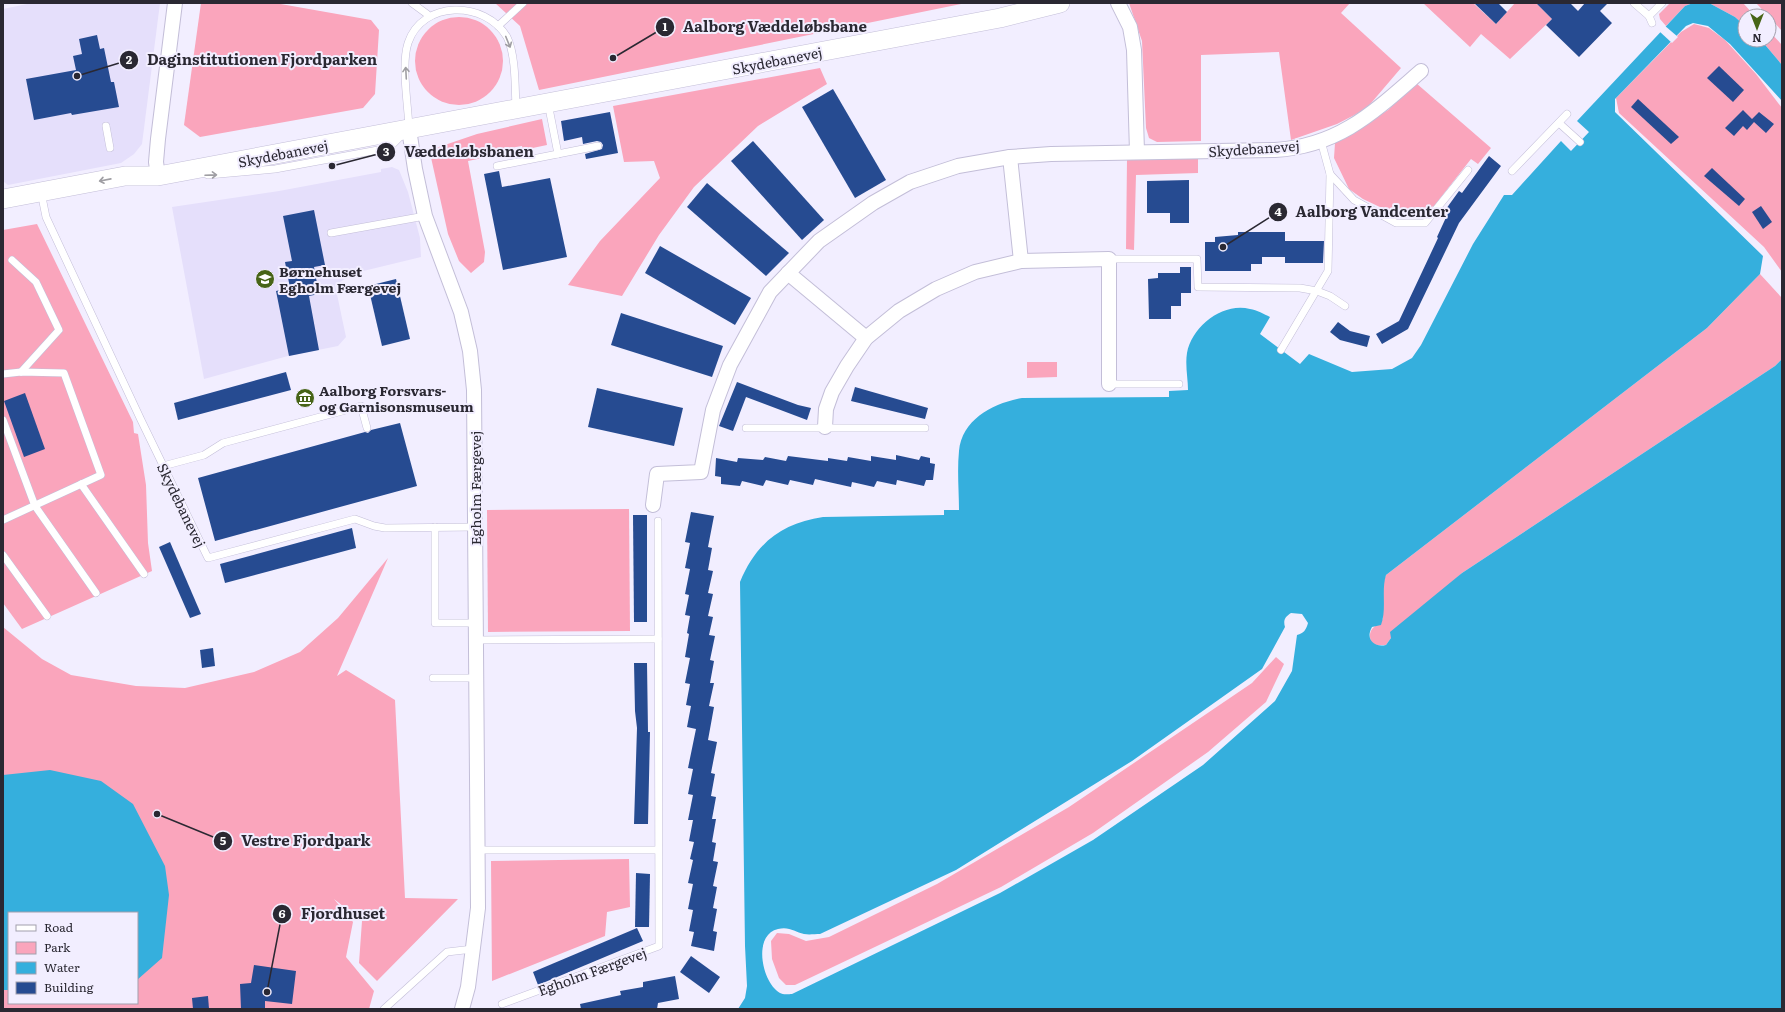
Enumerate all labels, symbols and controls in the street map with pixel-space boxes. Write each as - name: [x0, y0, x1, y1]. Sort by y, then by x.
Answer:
- north arrow: [1737, 8, 1777, 48]
- callout: Aalborg Væddeløbsbane: [655, 13, 875, 40]
- text: Aalborg Væddeløbsbane: [683, 14, 867, 37]
- text: 1: [663, 17, 668, 35]
- text: N: [1752, 31, 1762, 47]
- one-way arrow: [505, 35, 513, 47]
- street label: Skydebanevej: [730, 41, 824, 79]
- callout: Daginstitutionen Fjordparken: [119, 47, 385, 74]
- text: Daginstitutionen Fjordparken: [147, 47, 378, 70]
- text: 2: [126, 50, 133, 68]
- one-way arrow: [402, 67, 410, 80]
- street label: Skydebanevej: [236, 134, 330, 172]
- street label: Skydebanevej: [1208, 135, 1300, 161]
- callout: Væddeløbsbanen: [376, 139, 542, 166]
- text: Væddeløbsbanen: [404, 139, 534, 162]
- text: 3: [383, 142, 390, 160]
- one-way arrow: [204, 171, 217, 178]
- one-way arrow: [99, 176, 112, 184]
- callout: Aalborg Vandcenter: [1268, 198, 1457, 225]
- text: Aalborg Vandcenter: [1296, 199, 1448, 222]
- text: 4: [1274, 202, 1282, 220]
- place label: Børnehuset Egholm Færgevej: [279, 261, 401, 297]
- school or university icon: Børnehuset Egholm Færgevej: [254, 268, 276, 290]
- place label: Aalborg Forsvars- og Garnisonsmuseum: [319, 380, 474, 416]
- museum icon: Aalborg Forsvars- og Garnisonsmuseum: [294, 387, 316, 409]
- street label: Egholm Færgevej: [465, 431, 485, 545]
- street label: Skydebanevej: [153, 459, 211, 551]
- callout: Vestre Fjordpark: [213, 827, 378, 854]
- text: Vestre Fjordpark: [241, 828, 372, 851]
- text: 5: [220, 831, 227, 849]
- callout: Fjordhuset: [272, 900, 393, 927]
- text: Fjordhuset: [301, 901, 386, 924]
- text: 6: [278, 904, 286, 922]
- legend: [8, 912, 138, 1004]
- text: Road: [44, 918, 74, 936]
- text: Park: [44, 938, 71, 956]
- street label: Egholm Færgevej: [535, 942, 649, 1000]
- text: Water: [44, 958, 80, 976]
- text: Building: [44, 978, 94, 996]

